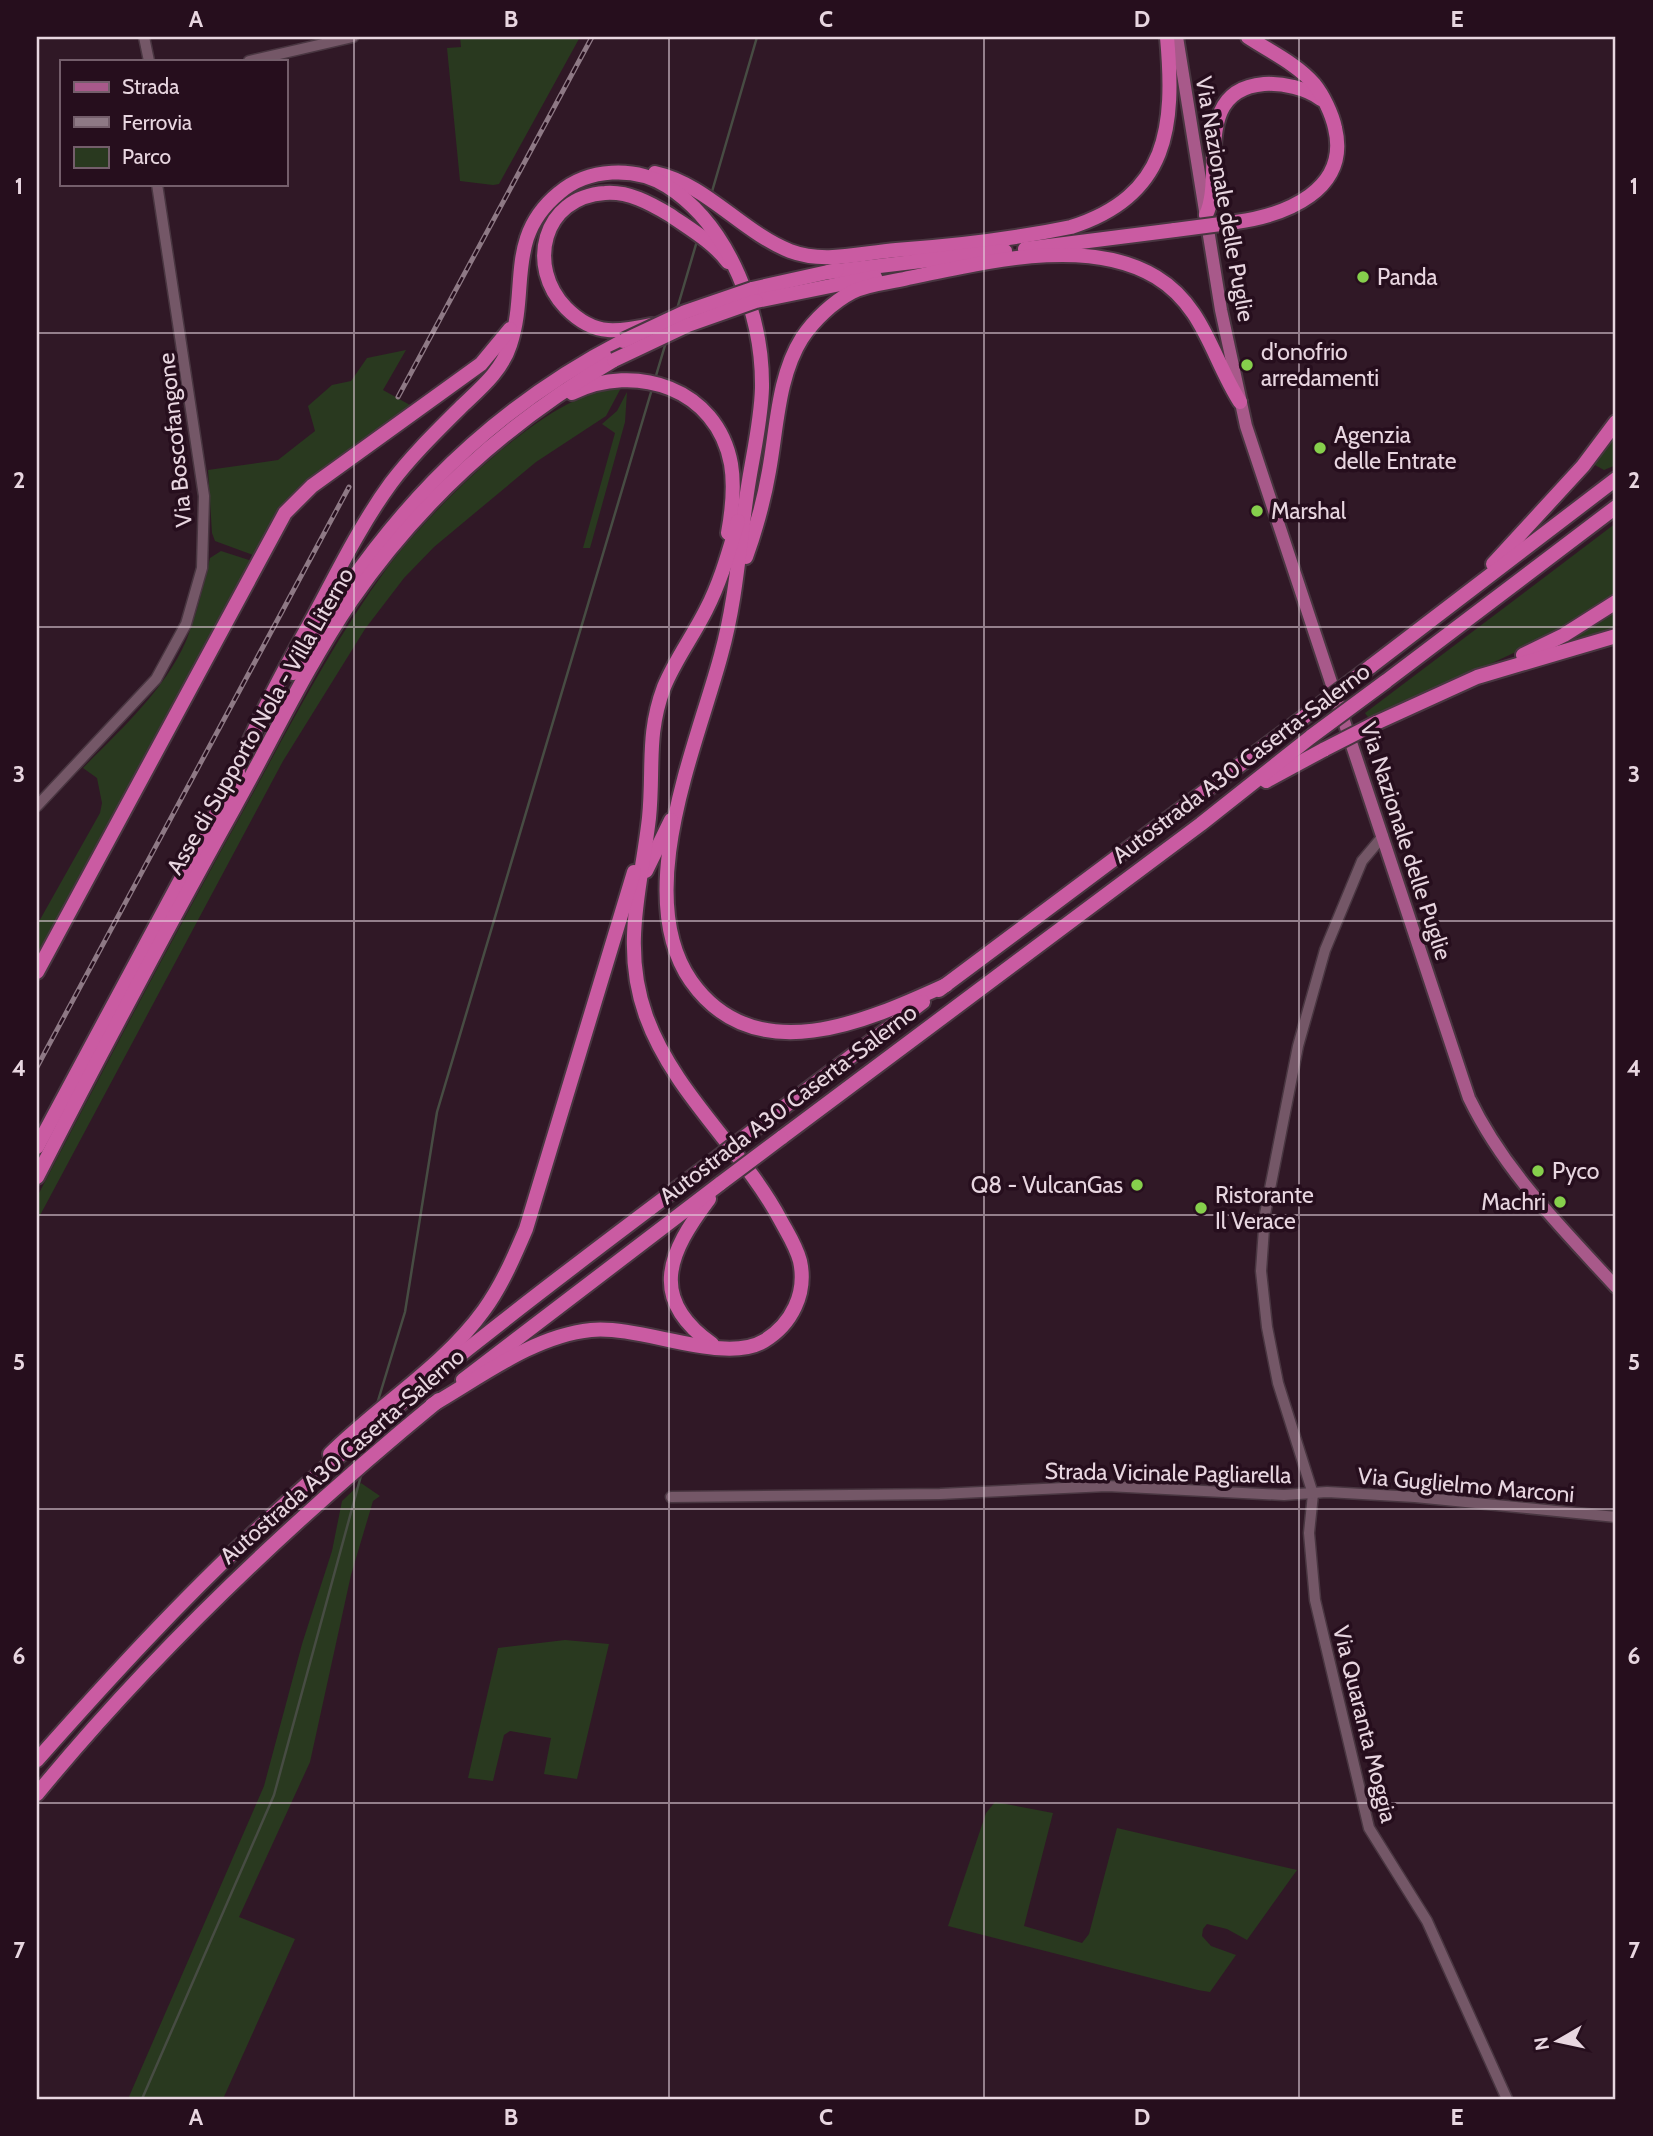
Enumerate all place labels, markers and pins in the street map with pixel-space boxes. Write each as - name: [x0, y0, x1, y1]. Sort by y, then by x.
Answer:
- place label: Panda: [1377, 263, 1438, 291]
- marker: Panda: [1355, 269, 1371, 285]
- place label: d'onofrio arredamenti: [1261, 338, 1379, 392]
- marker: d'onofrio arredamenti: [1239, 357, 1255, 373]
- place label: Agenzia delle Entrate: [1334, 421, 1457, 475]
- marker: Agenzia delle Entrate: [1312, 440, 1328, 456]
- place label: Marshal: [1271, 497, 1347, 525]
- marker: Marshal: [1249, 503, 1265, 519]
- place label: Pyco: [1552, 1157, 1599, 1185]
- marker: Pyco: [1530, 1163, 1546, 1179]
- place label: Q8 - VulcanGas: [971, 1171, 1123, 1199]
- marker: Q8 - VulcanGas: [1129, 1177, 1145, 1193]
- place label: Ristorante Il Verace: [1215, 1181, 1314, 1235]
- place label: Machri: [1481, 1188, 1546, 1216]
- marker: Machri: [1552, 1194, 1568, 1210]
- marker: Ristorante Il Verace: [1193, 1200, 1209, 1216]

